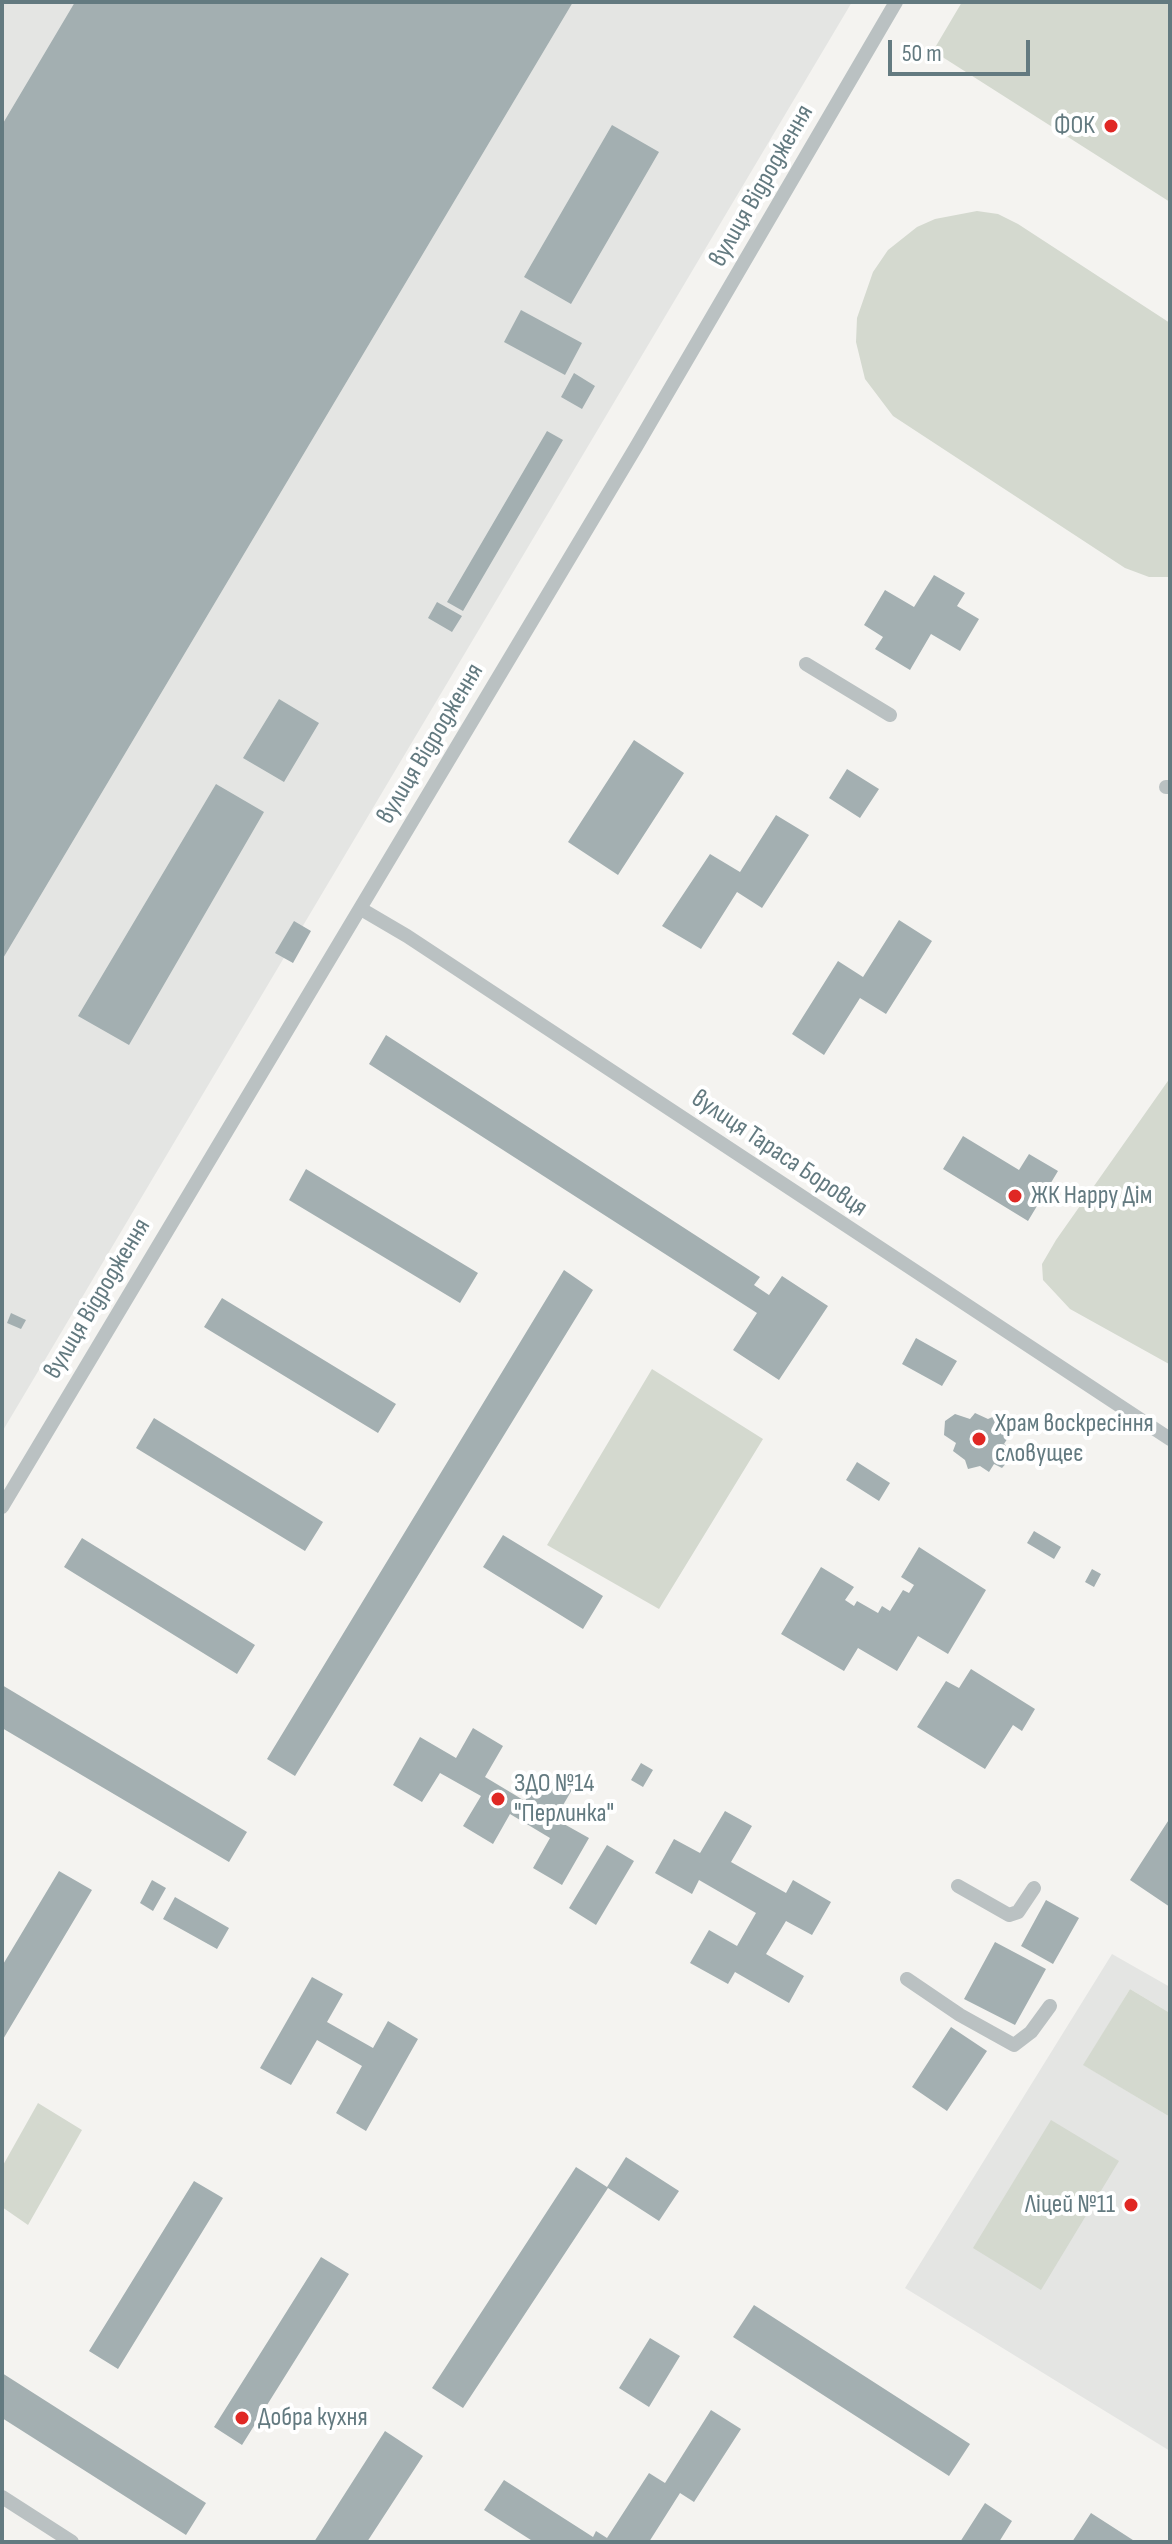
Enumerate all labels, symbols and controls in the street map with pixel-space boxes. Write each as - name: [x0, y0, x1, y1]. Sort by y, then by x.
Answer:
- scale bar: [892, 24, 1034, 74]
- text: 50 m: [902, 39, 942, 68]
- street label: вулиця Відродження: [703, 100, 821, 272]
- place label: ФОК: [1054, 110, 1095, 142]
- marker: ФОК: [1102, 117, 1120, 135]
- street label: вулиця Відродження: [371, 658, 491, 830]
- street label: вулиця Тараса Боровця: [685, 1084, 873, 1224]
- place label: ЖК Happy Дім: [1031, 1180, 1152, 1212]
- marker: ЖК Happy Дім: [1006, 1187, 1024, 1205]
- street label: вулиця Відродження: [38, 1213, 158, 1385]
- place label: Храм воскресіння словущеє: [995, 1408, 1154, 1470]
- marker: Храм воскресіння словущеє: [970, 1430, 988, 1448]
- place label: ЗДО №14 "Перлинка": [514, 1768, 614, 1830]
- marker: ЗДО №14 "Перлинка": [489, 1790, 507, 1808]
- place label: Ліцей №11: [1025, 2189, 1115, 2221]
- marker: Ліцей №11: [1122, 2196, 1140, 2214]
- place label: Добра кухня: [258, 2402, 368, 2434]
- marker: Добра кухня: [233, 2409, 251, 2427]

